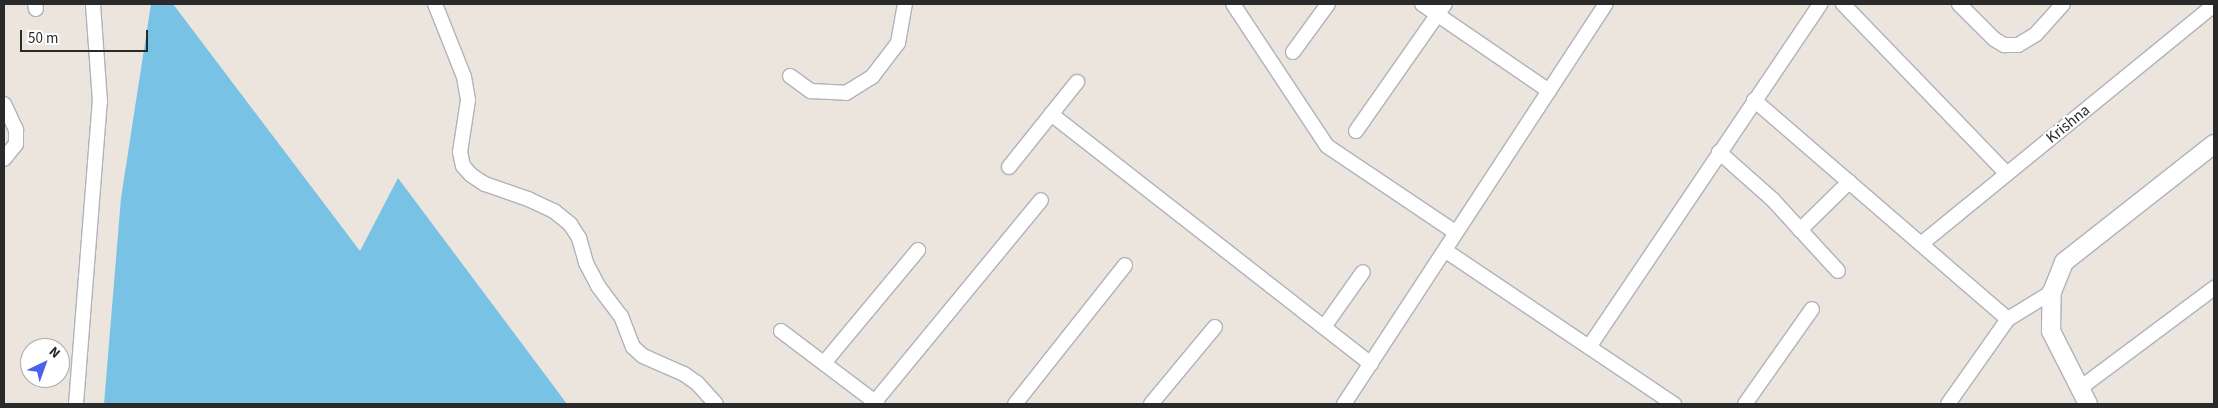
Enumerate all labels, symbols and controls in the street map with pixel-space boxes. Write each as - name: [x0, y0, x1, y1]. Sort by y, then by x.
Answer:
- scale bar: [22, 20, 150, 52]
- text: 50 m: [28, 28, 58, 49]
- street label: Krishna: [2042, 100, 2094, 148]
- north arrow: [20, 338, 70, 388]
- text: N: [44, 342, 65, 363]

